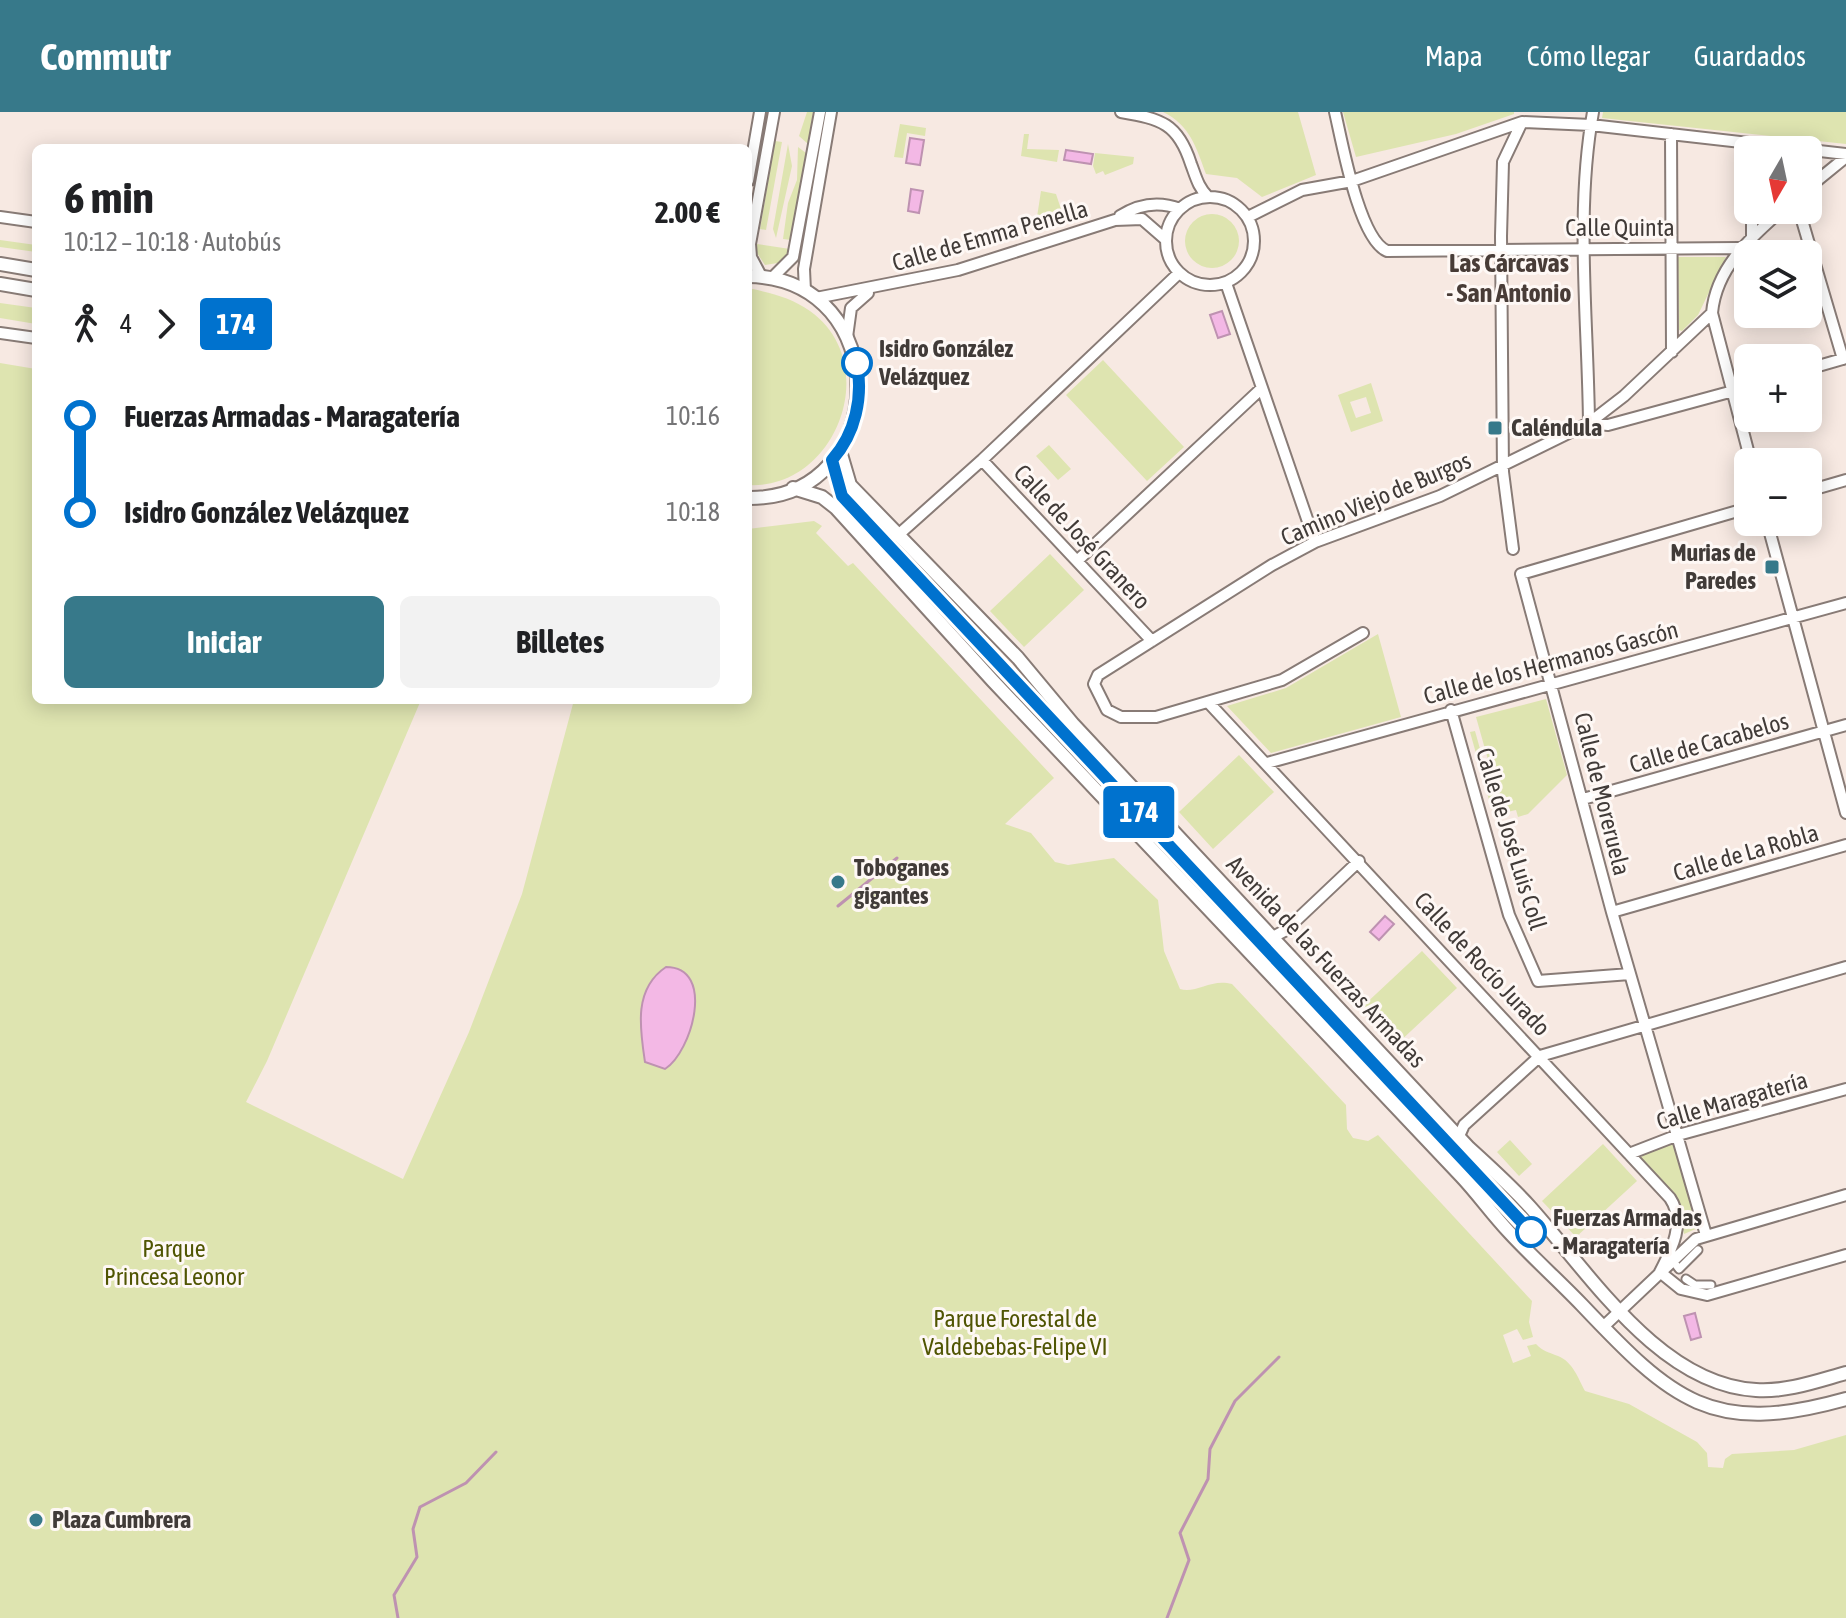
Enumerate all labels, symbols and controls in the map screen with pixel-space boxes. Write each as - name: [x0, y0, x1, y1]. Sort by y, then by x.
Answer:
- text: Commutr: [40, 35, 170, 78]
- text: Mapa: [1425, 40, 1483, 72]
- text: Cómo llegar: [1527, 40, 1650, 72]
- text: Guardados: [1694, 40, 1806, 72]
- north arrow: [1734, 136, 1822, 224]
- map controls: [1734, 136, 1822, 536]
- text: 6 min: [64, 172, 154, 222]
- text: 2.00 €: [655, 195, 720, 229]
- street label: Calle de Emma Penella: [889, 195, 1091, 276]
- street label: Calle Quinta: [1565, 214, 1675, 241]
- text: 10:12 – 10:18 · Autobús: [64, 227, 281, 257]
- button: layers: [1734, 240, 1822, 328]
- district label: Las Cárcavas - San Antonio: [1447, 248, 1571, 308]
- icon: walk: [64, 302, 108, 346]
- icon: forward: [144, 302, 188, 346]
- text: 174: [216, 308, 256, 340]
- text: 4: [120, 309, 132, 339]
- place label: Isidro González Velázquez: [878, 335, 1014, 390]
- button: +: [1734, 344, 1822, 432]
- marker: Isidro González Velázquez: [842, 348, 872, 378]
- text: Fuerzas Armadas - Maragatería: [124, 399, 460, 433]
- text: 10:16: [666, 401, 720, 431]
- place label: Caléndula: [1511, 414, 1602, 441]
- marker: Caléndula: [1486, 419, 1504, 437]
- street label: Camino Viejo de Burgos: [1277, 446, 1475, 551]
- button: −: [1734, 448, 1822, 536]
- street label: Calle de José Granero: [1009, 459, 1156, 614]
- text: Isidro González Velázquez: [124, 495, 409, 529]
- text: 10:18: [666, 497, 720, 527]
- place label: Murias de Paredes: [1671, 539, 1757, 594]
- marker: Murias de Paredes: [1763, 558, 1781, 576]
- button: Iniciar: [64, 596, 384, 688]
- button: Billetes: [400, 596, 720, 688]
- street label: Calle de los Hermanos Gascón: [1421, 616, 1681, 710]
- street label: Calle de Cacabelos: [1626, 707, 1792, 778]
- street label: Calle de Moreruela: [1569, 710, 1636, 878]
- street label: Calle de José Luis Coll: [1471, 745, 1552, 934]
- line badge: 174: [1093, 786, 1185, 838]
- text: 174: [1119, 796, 1159, 828]
- street label: Calle de La Robla: [1670, 819, 1822, 886]
- street label: Avenida de las Fuerzas Armadas: [1221, 850, 1431, 1073]
- place label: Toboganes gigantes: [854, 854, 950, 909]
- marker: Toboganes gigantes: [829, 873, 847, 891]
- street label: Calle de Rocío Jurado: [1409, 886, 1556, 1041]
- street label: Calle Maragatería: [1653, 1066, 1811, 1135]
- place label: Fuerzas Armadas - Maragatería: [1553, 1204, 1702, 1259]
- marker: Fuerzas Armadas - Maragatería: [1516, 1217, 1546, 1247]
- park label: Parque Princesa Leonor: [104, 1235, 245, 1290]
- park label: Parque Forestal de Valdebebas-Felipe VI: [922, 1305, 1108, 1360]
- place label: Plaza Cumbrera: [52, 1506, 191, 1533]
- marker: Plaza Cumbrera: [27, 1511, 45, 1529]

